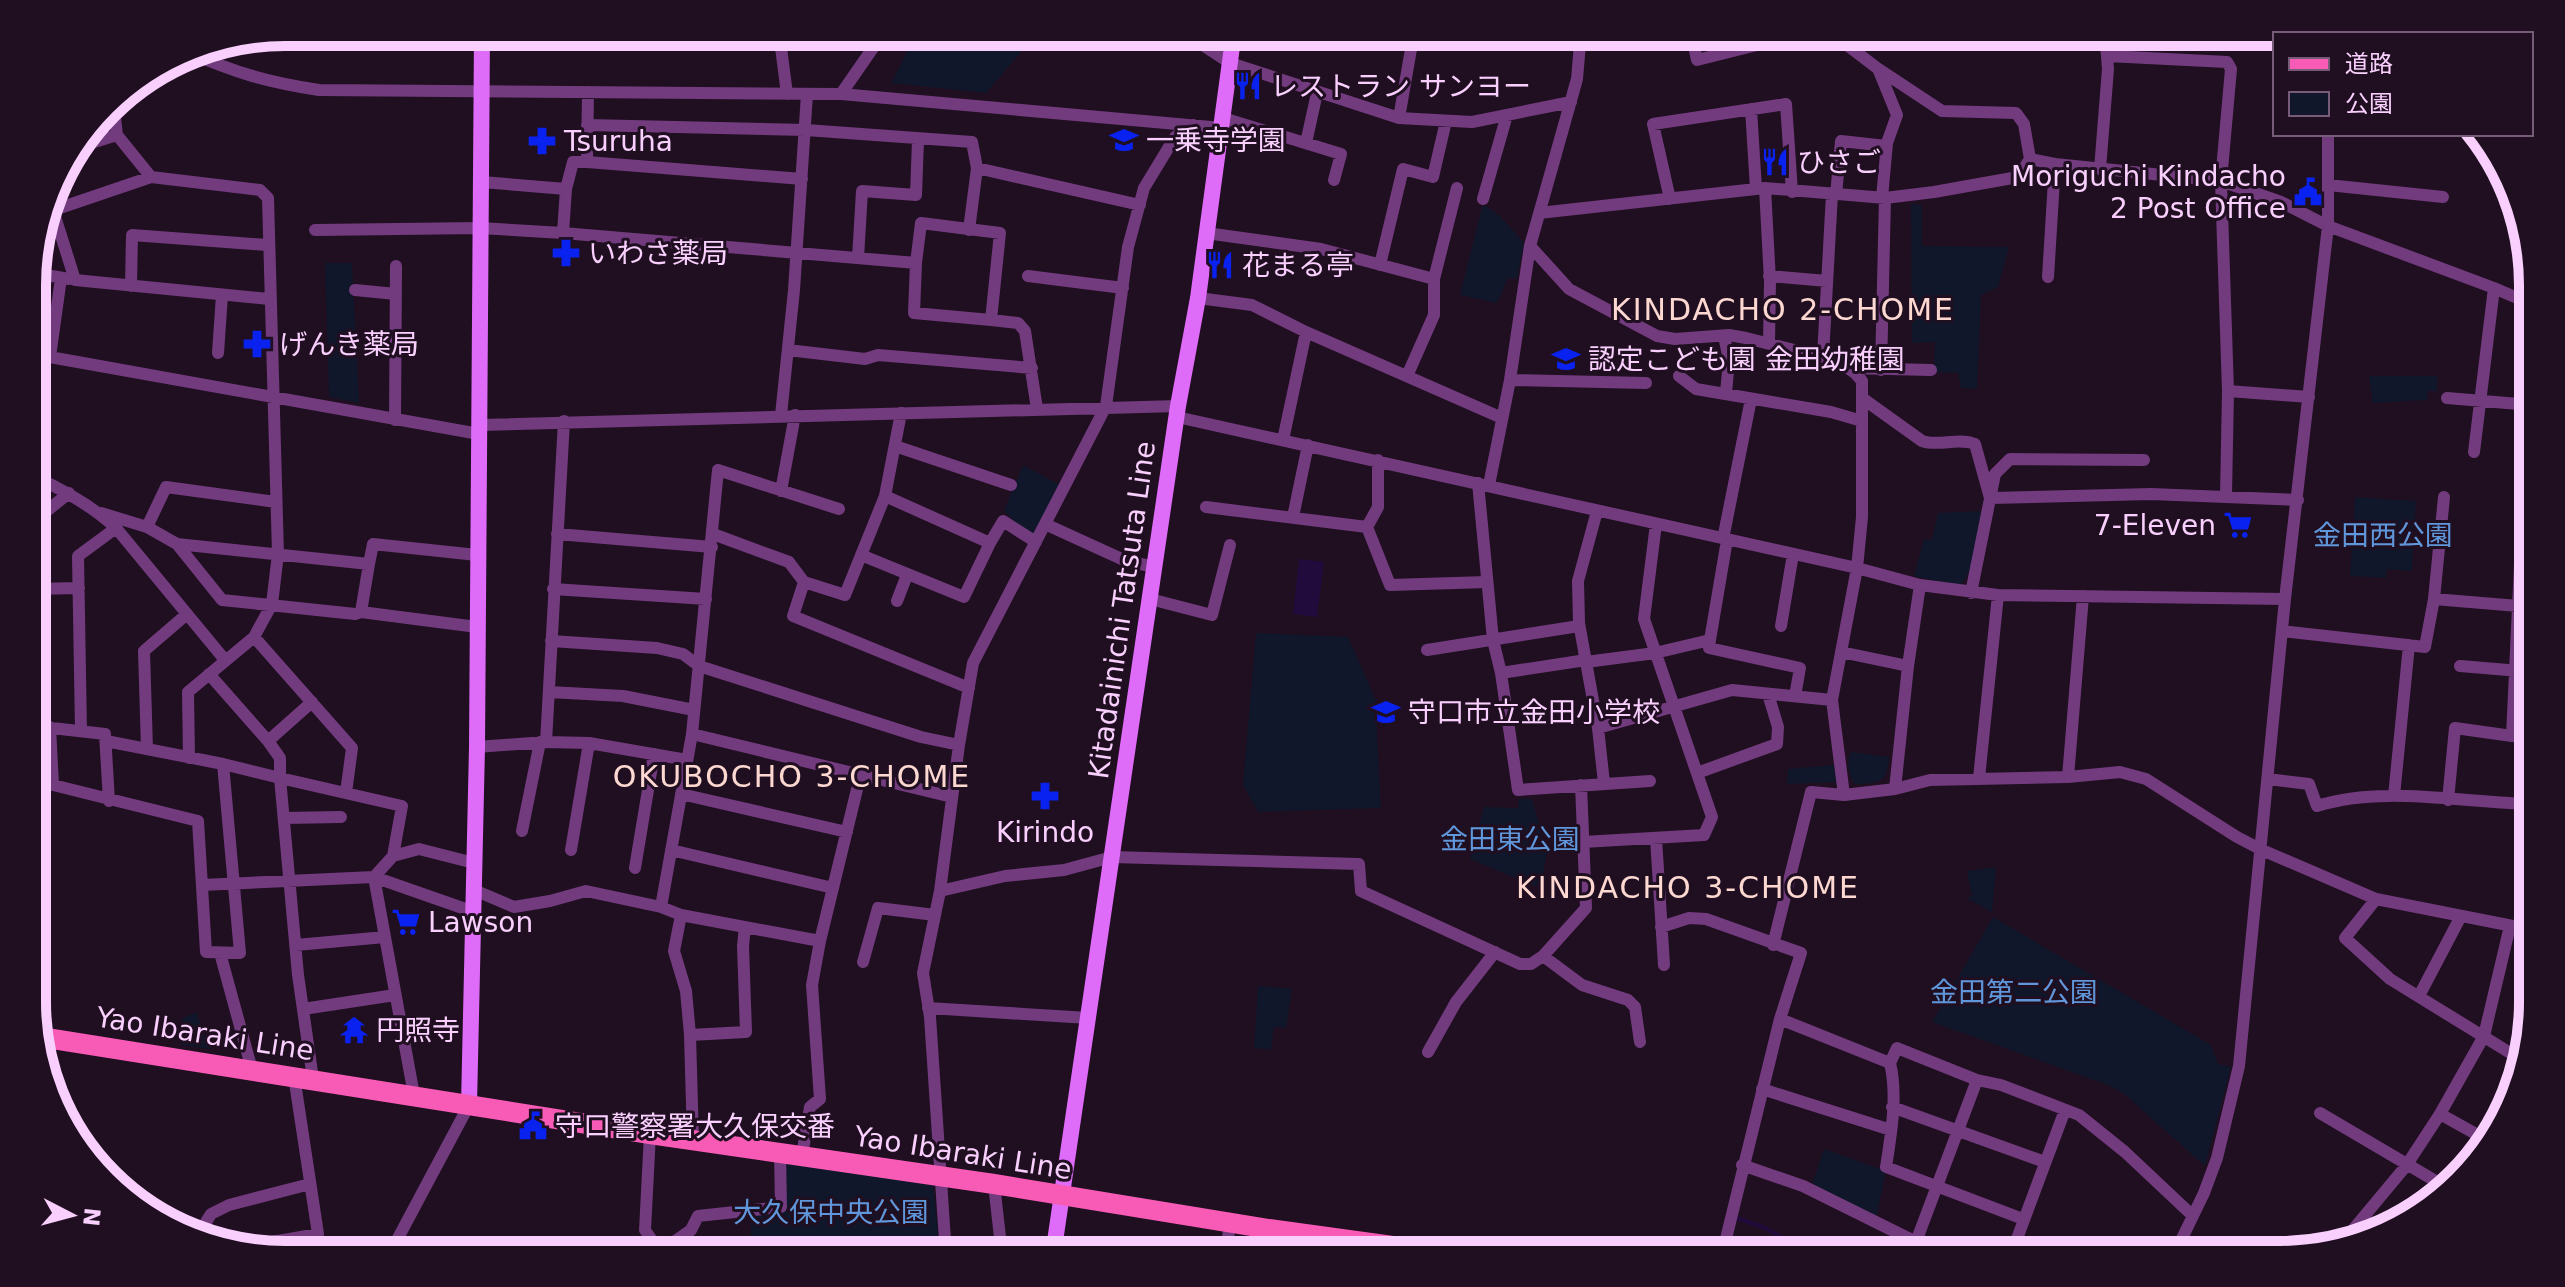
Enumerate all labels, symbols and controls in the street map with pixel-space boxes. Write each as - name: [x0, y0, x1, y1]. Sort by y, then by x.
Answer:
- legend: [2273, 32, 2533, 136]
- text: 道路: [2345, 50, 2393, 78]
- place label: レストラン サンヨー: [1270, 70, 1531, 103]
- restaurant icon: レストラン サンヨー: [1233, 71, 1263, 101]
- text: 公園: [2345, 90, 2393, 118]
- place label: 一乗寺学園: [1146, 124, 1286, 157]
- place label: Tsuruha: [563, 125, 673, 158]
- school or university icon: 一乗寺学園: [1109, 125, 1139, 155]
- pharmacy icon: Tsuruha: [527, 126, 557, 156]
- place label: ひさご: [1797, 146, 1881, 179]
- restaurant icon: ひさご: [1760, 147, 1790, 177]
- place label: Moriguchi Kindacho 2 Post Office: [2011, 160, 2286, 225]
- public building icon: Moriguchi Kindacho 2 Post Office: [2293, 177, 2323, 207]
- place label: いわさ薬局: [588, 237, 728, 270]
- pharmacy icon: いわさ薬局: [551, 238, 581, 268]
- place label: 花まる亭: [1242, 249, 1354, 282]
- restaurant icon: 花まる亭: [1205, 250, 1235, 280]
- district label: KINDACHO 2-CHOME: [1611, 292, 1955, 327]
- place label: げんき薬局: [279, 328, 419, 361]
- pharmacy icon: げんき薬局: [242, 329, 272, 359]
- place label: 認定こども園 金田幼稚園: [1588, 343, 1905, 376]
- school or university icon: 認定こども園 金田幼稚園: [1551, 344, 1581, 374]
- street label: Kitadainichi Tatsuta Line: [1082, 439, 1162, 781]
- place label: 7-Eleven: [2094, 509, 2216, 542]
- supermarket icon: 7-Eleven: [2223, 510, 2253, 540]
- park label: 金田西公園: [2313, 519, 2453, 552]
- place label: 守口市立金田小学校: [1408, 696, 1660, 729]
- school or university icon: 守口市立金田小学校: [1371, 697, 1401, 727]
- district label: OKUBOCHO 3-CHOME: [613, 759, 971, 794]
- pharmacy icon: Kirindo: [1030, 781, 1060, 811]
- place label: Kirindo: [996, 816, 1094, 849]
- park label: 金田東公園: [1440, 823, 1580, 856]
- district label: KINDACHO 3-CHOME: [1516, 870, 1860, 905]
- place label: Lawson: [428, 906, 533, 939]
- supermarket icon: Lawson: [391, 907, 421, 937]
- park label: 金田第二公園: [1930, 976, 2098, 1009]
- street label: Yao Ibaraki Line: [93, 1000, 316, 1067]
- place label: 円照寺: [376, 1014, 460, 1047]
- temple icon: 円照寺: [339, 1015, 369, 1045]
- place label: 守口警察署大久保交番: [555, 1110, 835, 1143]
- public building icon: 守口警察署大久保交番: [518, 1111, 548, 1141]
- street label: Yao Ibaraki Line: [851, 1119, 1074, 1186]
- north arrow: [32, 1175, 112, 1255]
- park label: 大久保中央公園: [733, 1196, 929, 1229]
- text: N: [78, 1207, 105, 1228]

